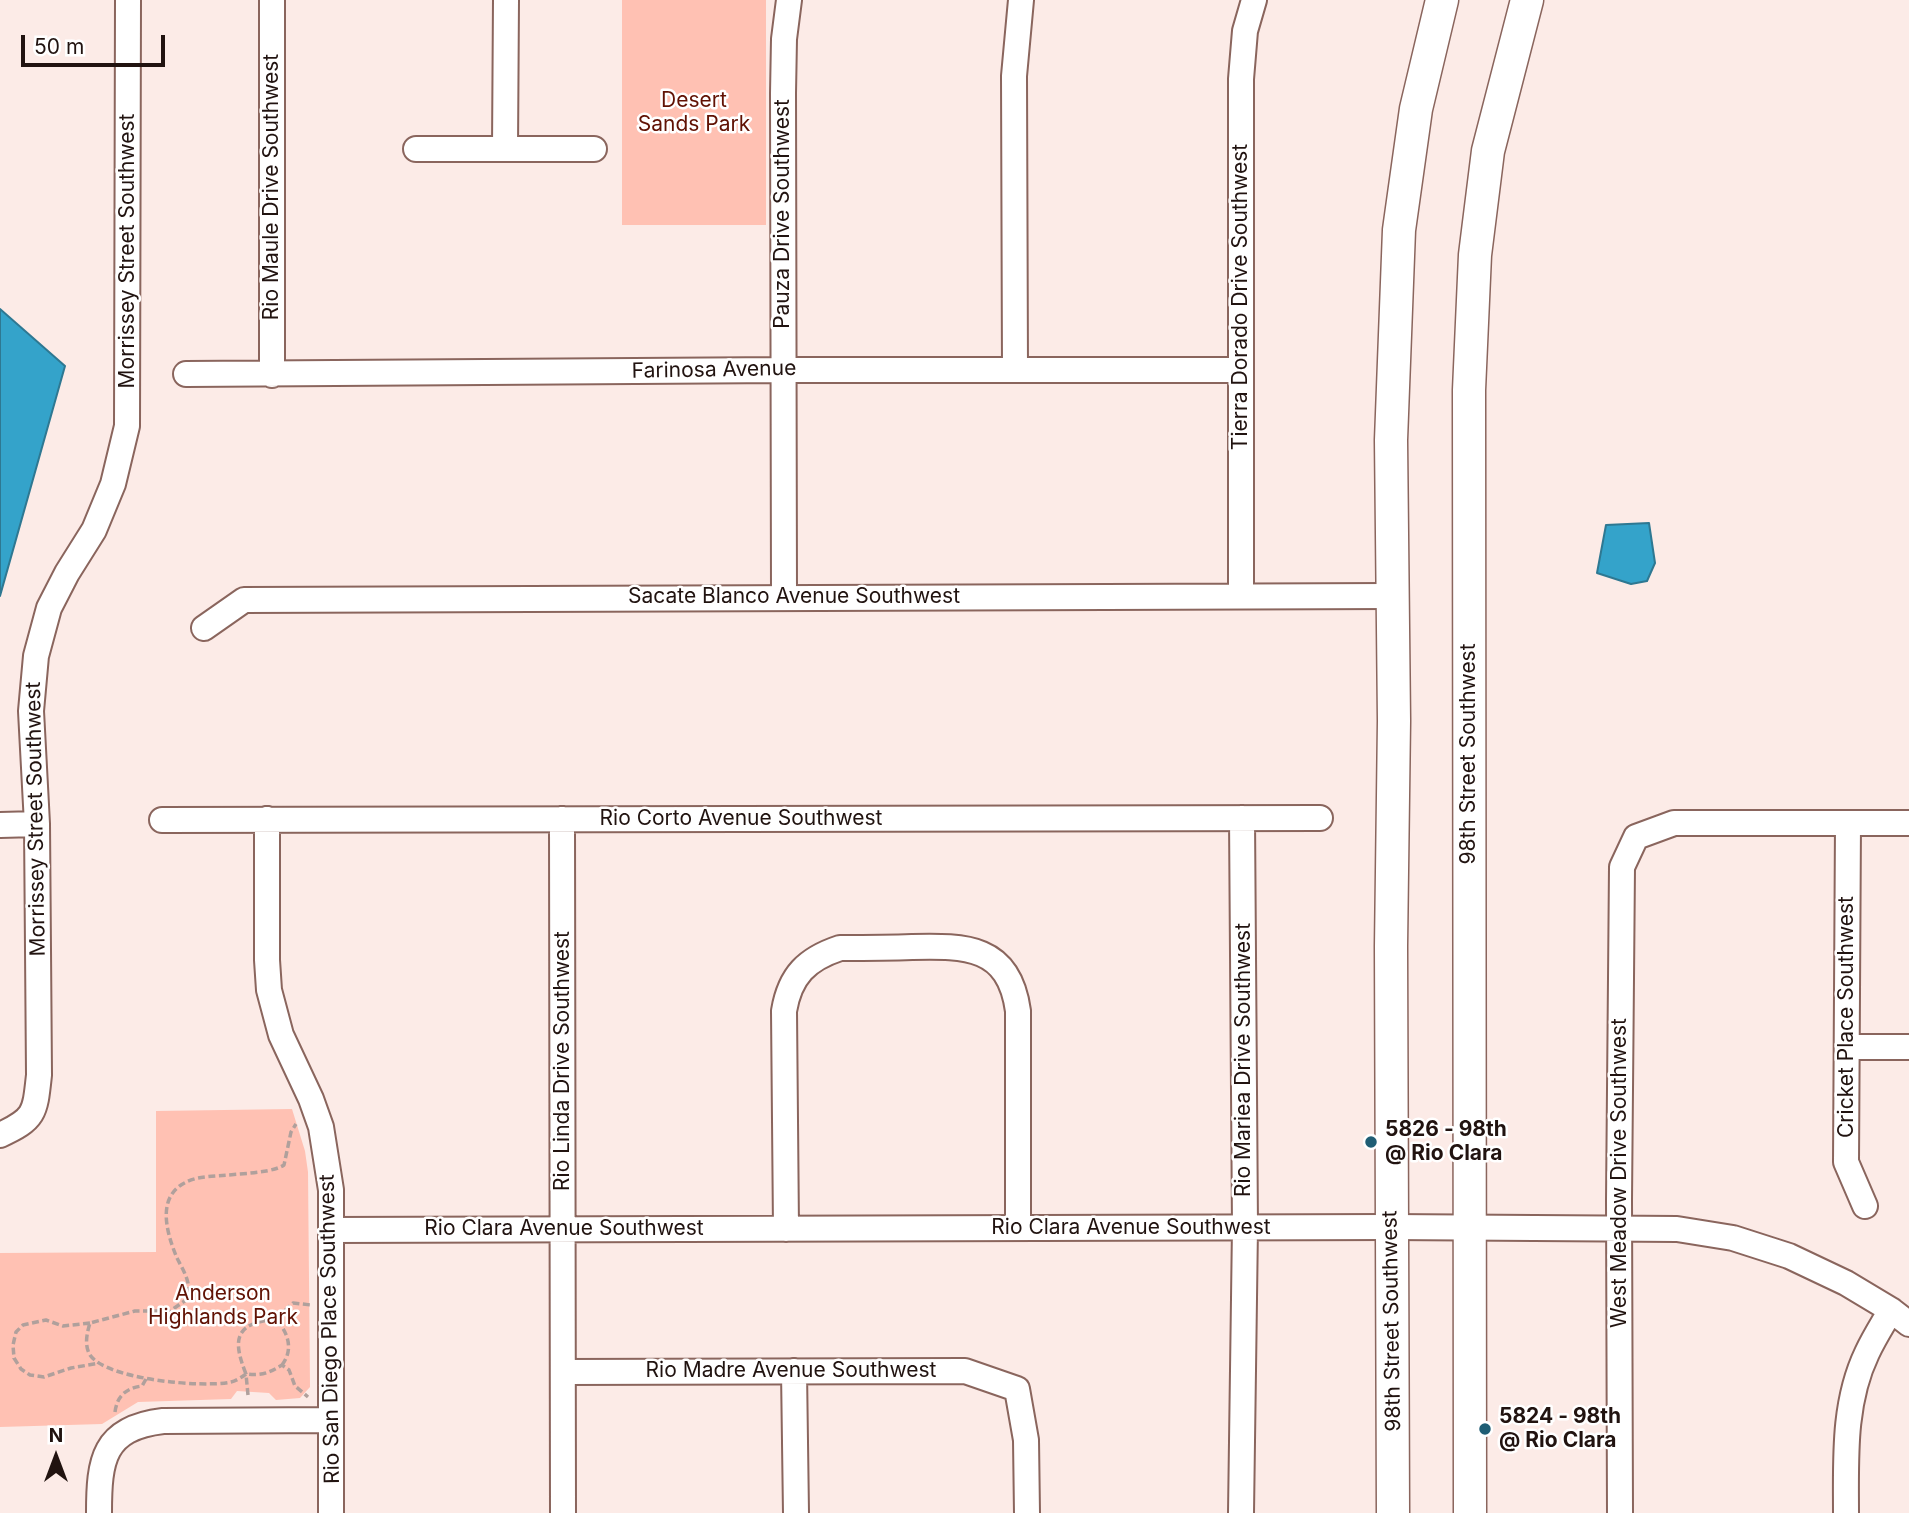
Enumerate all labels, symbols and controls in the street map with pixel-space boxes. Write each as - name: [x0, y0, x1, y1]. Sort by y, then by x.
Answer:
- scale bar: [24, 21, 168, 65]
- text: 50 m: [34, 34, 84, 59]
- street label: Rio Maule Drive Southwest: [259, 54, 285, 320]
- park label: Desert Sands Park: [638, 88, 750, 138]
- street label: Pauza Drive Southwest: [770, 99, 796, 329]
- street label: Morrissey Street Southwest: [115, 114, 141, 388]
- street label: Tierra Dorado Drive Southwest: [1228, 144, 1254, 450]
- street label: Farinosa Avenue: [632, 356, 796, 384]
- street label: Sacate Blanco Avenue Southwest: [628, 584, 960, 610]
- street label: 98th Street Southwest: [1456, 643, 1482, 865]
- street label: Morrissey Street Southwest: [21, 681, 51, 957]
- street label: Rio Corto Avenue Southwest: [600, 806, 882, 832]
- street label: Cricket Place Southwest: [1834, 896, 1860, 1138]
- street label: Rio Mariea Drive Southwest: [1231, 923, 1257, 1197]
- street label: Rio Linda Drive Southwest: [550, 931, 576, 1191]
- street label: West Meadow Drive Southwest: [1607, 1018, 1633, 1328]
- place label: 5826 - 98th @ Rio Clara: [1385, 1117, 1507, 1167]
- marker: 5826 - 98th @ Rio Clara: [1363, 1134, 1379, 1150]
- street label: Rio San Diego Place Southwest: [315, 1174, 345, 1484]
- street label: 98th Street Southwest: [1377, 1210, 1407, 1432]
- street label: Rio Clara Avenue Southwest: [991, 1215, 1271, 1241]
- street label: Rio Clara Avenue Southwest: [424, 1216, 704, 1242]
- park label: Anderson Highlands Park: [148, 1281, 298, 1331]
- street label: Rio Madre Avenue Southwest: [646, 1358, 936, 1384]
- place label: 5824 - 98th @ Rio Clara: [1499, 1404, 1621, 1454]
- marker: 5824 - 98th @ Rio Clara: [1477, 1421, 1493, 1437]
- north arrow: [21, 1422, 91, 1492]
- text: N: [49, 1424, 63, 1447]

